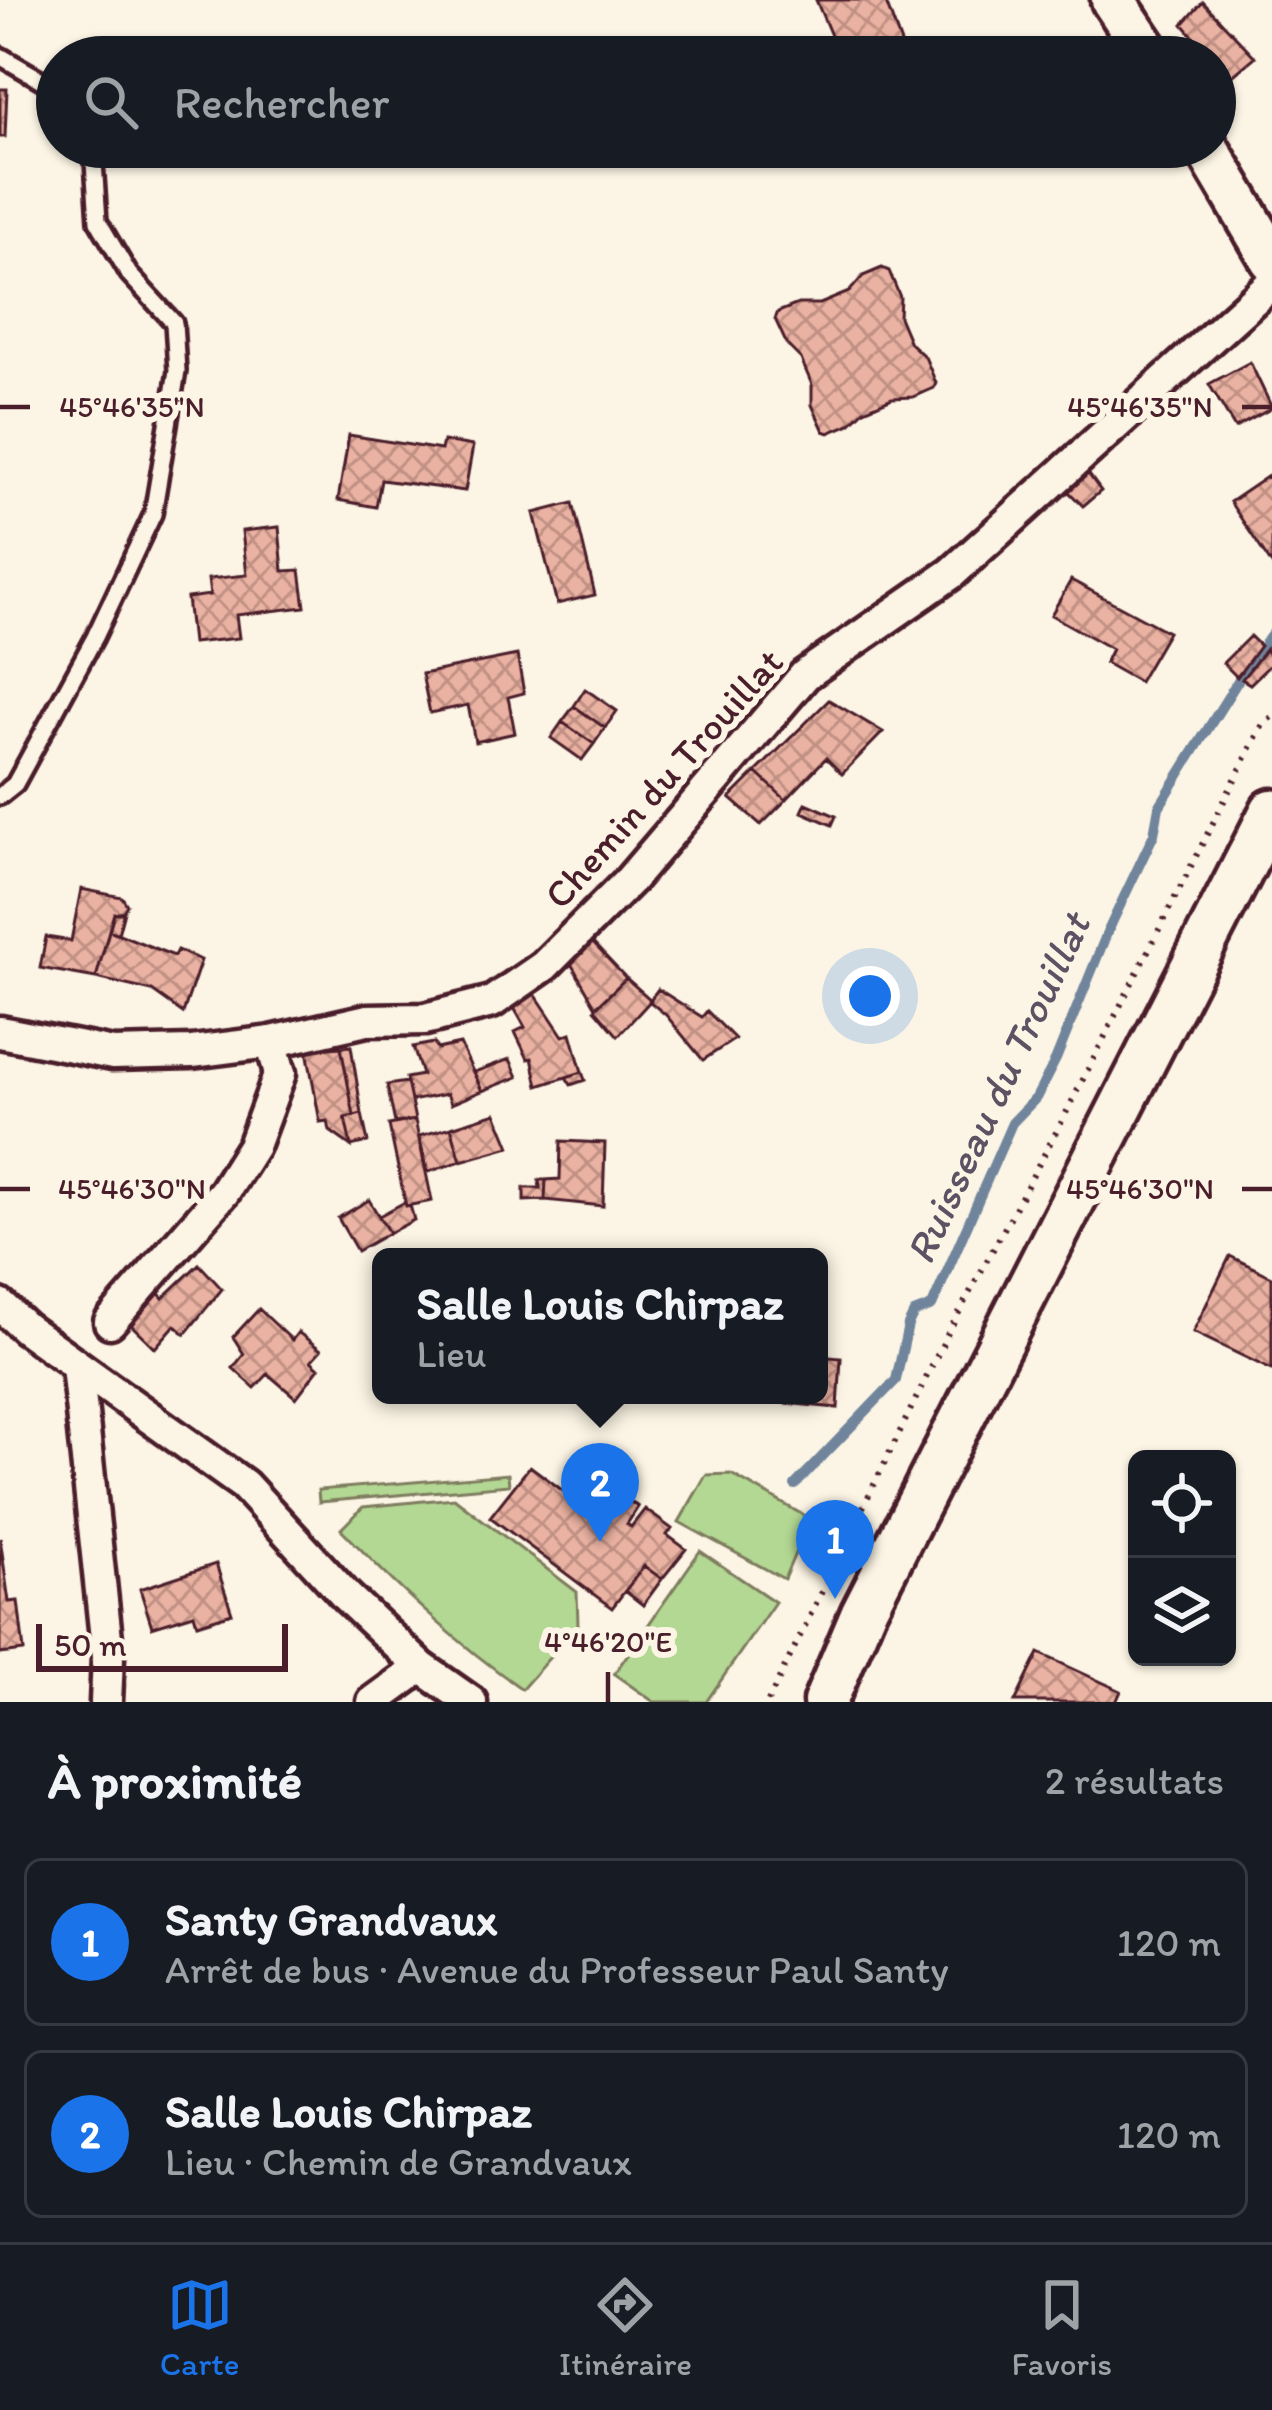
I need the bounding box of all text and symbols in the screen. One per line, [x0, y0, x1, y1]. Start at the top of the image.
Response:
search box [36, 36, 1236, 168]
icon: search [78, 69, 144, 135]
text: Rechercher [174, 75, 389, 129]
text: 45°46'35"N [59, 388, 205, 425]
text: 45°46'35"N [1067, 388, 1213, 425]
street label: Chemin du Trouillat [534, 639, 792, 918]
water label: Ruisseau du Trouillat [894, 902, 1102, 1271]
your location [840, 966, 900, 1026]
text: 45°46'30"N [58, 1170, 206, 1207]
text: 45°46'30"N [1066, 1170, 1214, 1207]
popup [372, 1248, 828, 1404]
text: Salle Louis Chirpaz [417, 1276, 783, 1330]
text: Lieu [417, 1330, 486, 1377]
pin: 2 [561, 1443, 639, 1542]
map controls [1128, 1450, 1236, 1666]
button: locate [1128, 1450, 1236, 1558]
pin: 1 [796, 1500, 874, 1599]
button: layers [1128, 1558, 1236, 1666]
scale bar [36, 1618, 288, 1671]
text: 4°46'20"E [544, 1623, 672, 1660]
text: 50 m [54, 1625, 127, 1664]
text: À proximité [48, 1750, 302, 1811]
text: 2 résultats [1045, 1757, 1224, 1804]
text: Santy Grandvaux [165, 1892, 497, 1946]
text: 1 [81, 1919, 99, 1966]
text: 120 m [1117, 1919, 1221, 1966]
text: Arrêt de bus · Avenue du Professeur Paul Santy [165, 1946, 949, 1993]
text: Salle Louis Chirpaz [165, 2084, 532, 2138]
text: 2 [80, 2111, 100, 2158]
text: 120 m [1117, 2111, 1221, 2158]
text: Lieu · Chemin de Grandvaux [165, 2138, 632, 2185]
tab: Carte [160, 2272, 239, 2383]
tab: Itinéraire [559, 2272, 692, 2383]
tab: Favoris [1012, 2272, 1112, 2383]

